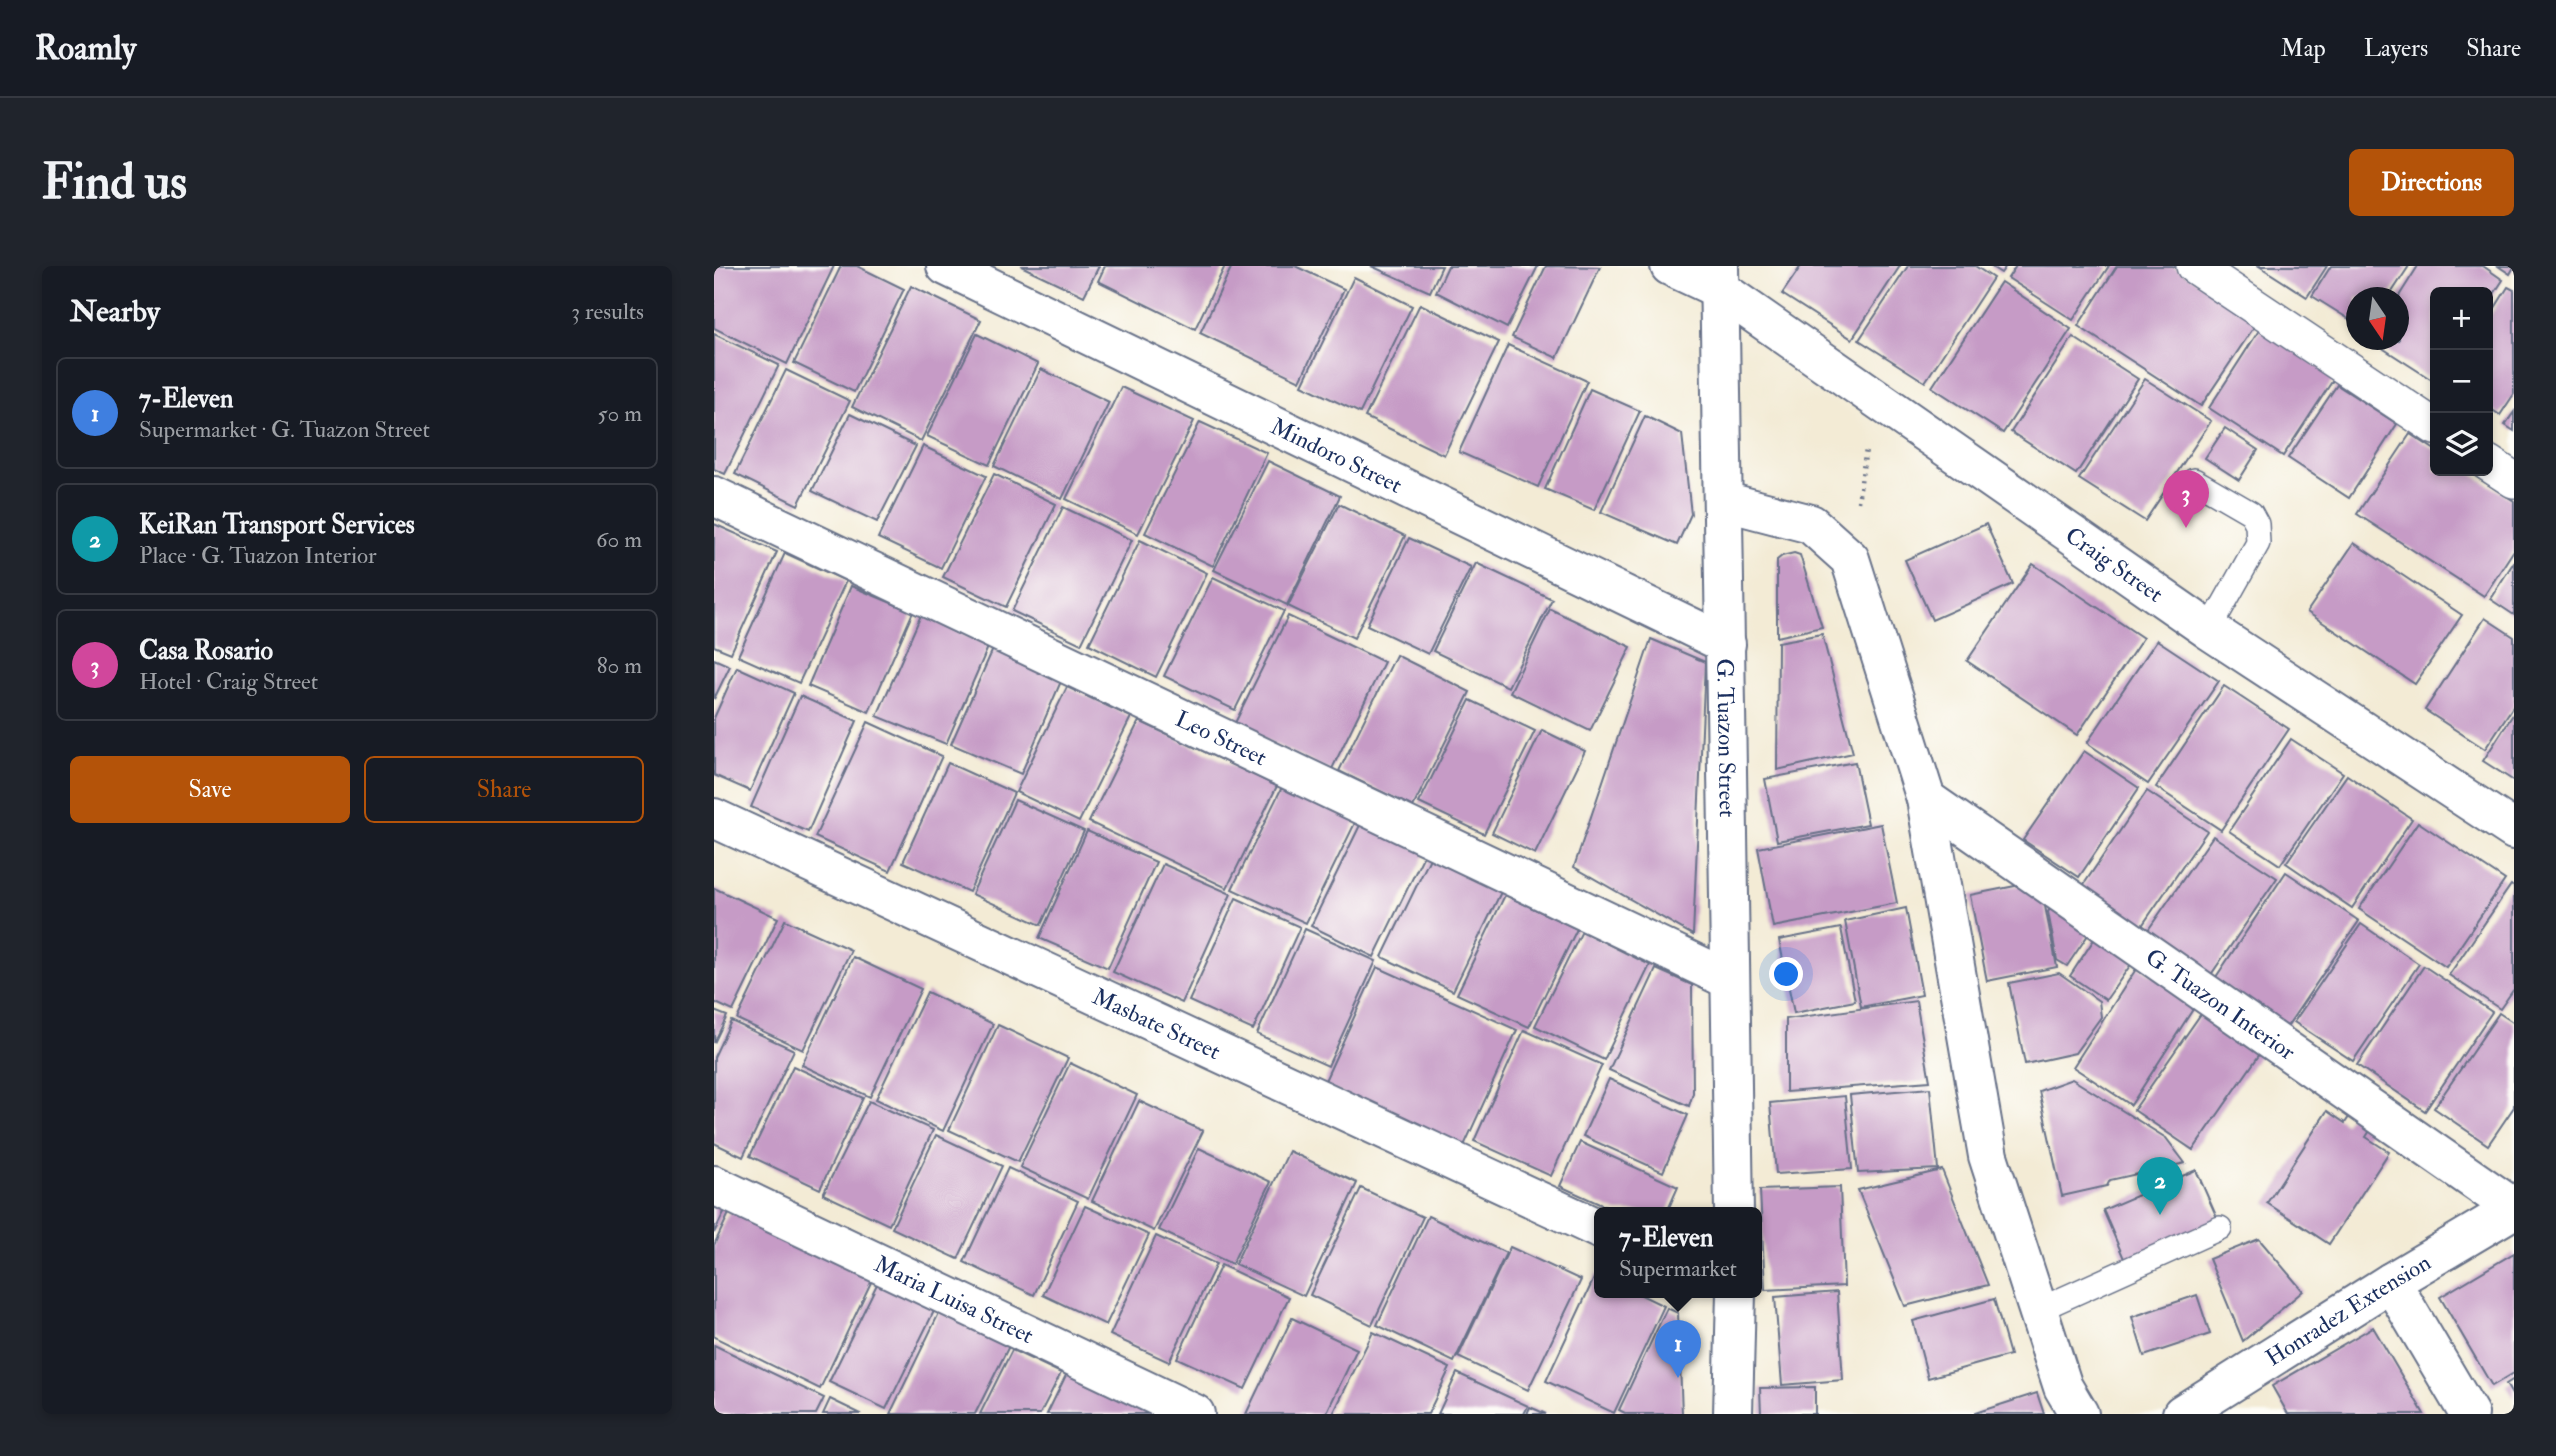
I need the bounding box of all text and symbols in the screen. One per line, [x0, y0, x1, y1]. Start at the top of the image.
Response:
text: Roamly [35, 28, 136, 69]
text: Map [2281, 33, 2326, 64]
text: Layers [2364, 33, 2428, 64]
text: Share [2466, 33, 2521, 64]
button: Directions [2349, 149, 2514, 216]
text: Find us [42, 152, 187, 213]
north arrow [2346, 287, 2409, 350]
map controls [2430, 287, 2493, 476]
button: + [2430, 287, 2493, 350]
text: Nearby [70, 293, 160, 330]
text: 3 results [571, 297, 644, 326]
button: − [2430, 350, 2493, 413]
text: 7-Eleven [139, 383, 233, 415]
text: 1 [91, 399, 99, 428]
text: 50 m [598, 399, 642, 428]
street label: Mindoro Street [1266, 412, 1407, 500]
button: layers [2430, 413, 2493, 476]
text: Supermarket · G. Tuazon Street [139, 415, 430, 444]
pin: 3 [2163, 470, 2209, 528]
text: KeiRan Transport Services [139, 509, 415, 541]
street label: Craig Street [2060, 521, 2169, 609]
text: 2 [89, 525, 101, 554]
text: 60 m [596, 525, 642, 554]
text: Place · G. Tuazon Interior [139, 541, 377, 570]
text: Casa Rosario [139, 635, 273, 667]
text: 3 [91, 651, 99, 680]
text: 80 m [597, 651, 642, 680]
street label: G. Tuazon Street [1710, 658, 1742, 818]
text: Hotel · Craig Street [139, 667, 318, 696]
street label: Leo Street [1171, 704, 1272, 772]
button: Save [70, 756, 350, 823]
button: Share [364, 756, 644, 823]
street label: G. Tuazon Interior [2140, 942, 2301, 1067]
your location [1769, 957, 1803, 991]
street label: Masbate Street [1088, 982, 1225, 1066]
pin: 2 [2137, 1157, 2183, 1215]
popup [1594, 1207, 1762, 1298]
text: 7-Eleven [1619, 1222, 1713, 1254]
street label: Honradez Extension [2260, 1248, 2436, 1372]
street label: Maria Luisa Street [870, 1250, 1038, 1350]
text: Supermarket [1619, 1254, 1737, 1283]
pin: 1 [1655, 1320, 1701, 1378]

